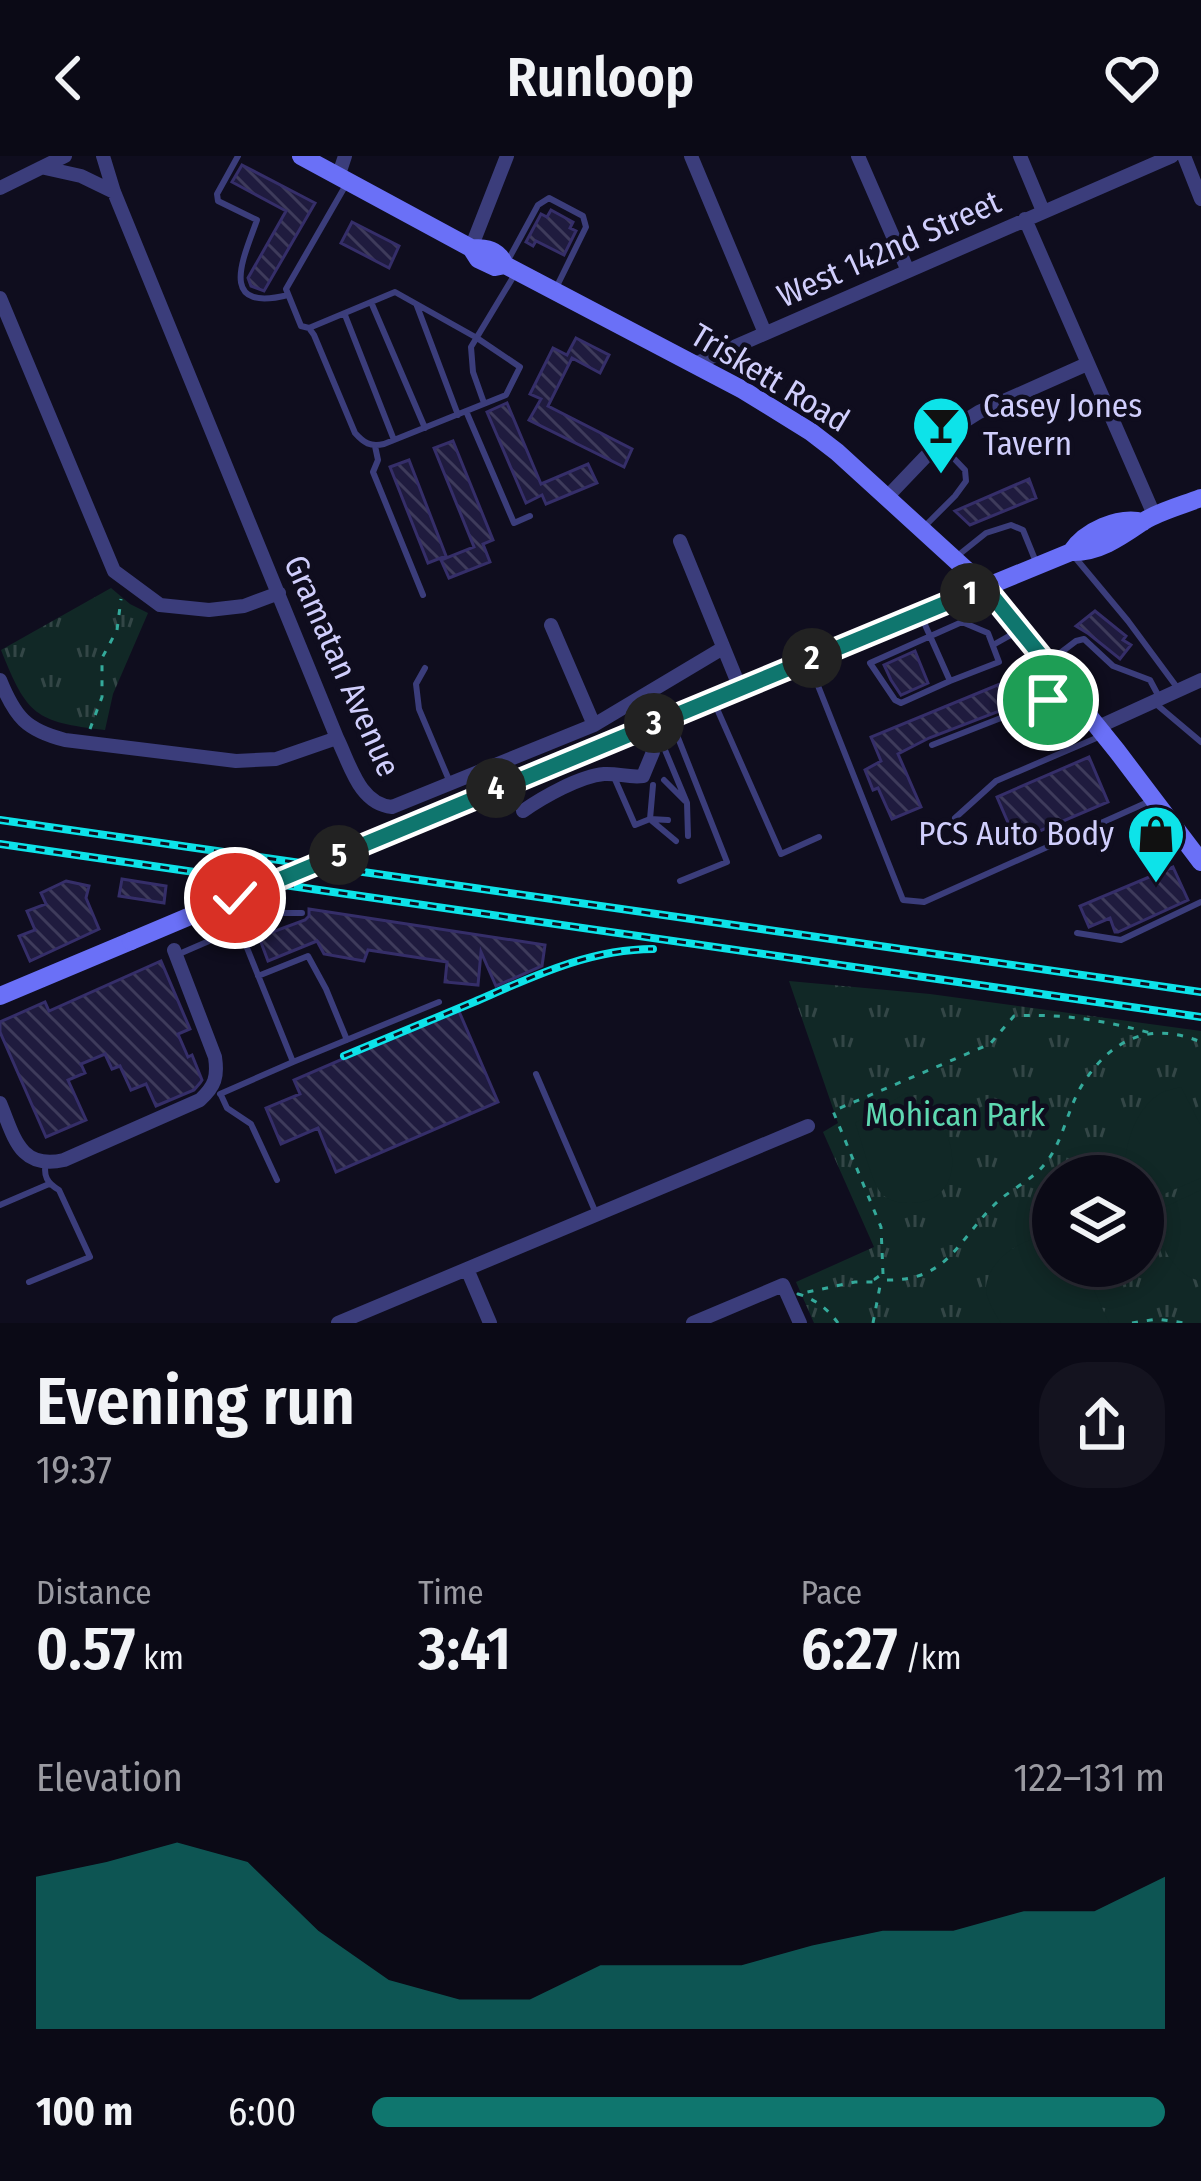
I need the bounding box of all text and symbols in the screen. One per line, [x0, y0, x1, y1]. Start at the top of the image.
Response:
icon: back [36, 45, 102, 111]
icon: heart [1099, 45, 1165, 111]
text: Runloop [507, 46, 694, 110]
street label: West 142nd Street [771, 182, 1007, 316]
street label: Triskett Road [684, 315, 856, 441]
place label: Casey Jones Tavern [983, 386, 1142, 464]
bar icon: Casey Jones Tavern [910, 394, 972, 476]
street label: Gramatan Avenue [275, 549, 409, 783]
pin: 1 [940, 563, 1000, 623]
text: 1 [963, 573, 977, 613]
pin: 2 [782, 628, 842, 688]
text: 2 [804, 638, 820, 678]
pin [997, 649, 1099, 751]
icon: arrive [1015, 667, 1081, 733]
pin: 3 [624, 693, 684, 753]
text: 3 [646, 703, 662, 743]
pin: 4 [466, 758, 526, 818]
text: 4 [488, 768, 504, 808]
shop icon: PCS Auto Body [1125, 803, 1187, 885]
place label: PCS Auto Body [918, 814, 1114, 854]
pin: 5 [309, 825, 369, 885]
text: 5 [331, 835, 347, 875]
pin [184, 847, 286, 949]
icon: check [202, 865, 268, 931]
park label: Mohican Park [865, 1095, 1046, 1135]
map controls [1032, 1155, 1164, 1287]
button: layers [1032, 1155, 1164, 1287]
text: Evening run [36, 1362, 355, 1441]
button: share [1039, 1362, 1165, 1488]
text: 19:37 [36, 1447, 112, 1493]
text: Distance [36, 1573, 152, 1613]
text: Time [418, 1573, 484, 1613]
text: Pace [801, 1573, 862, 1613]
text: 0.57 [36, 1613, 135, 1685]
text: 3:41 [418, 1613, 511, 1685]
text: 6:27 [801, 1613, 898, 1685]
text: km [135, 1638, 184, 1678]
text: /km [898, 1638, 962, 1678]
text: Elevation [36, 1755, 183, 1801]
text: 122–131 m [1013, 1755, 1165, 1801]
text: 100 m [36, 2089, 133, 2135]
text: 6:00 [228, 2089, 296, 2135]

